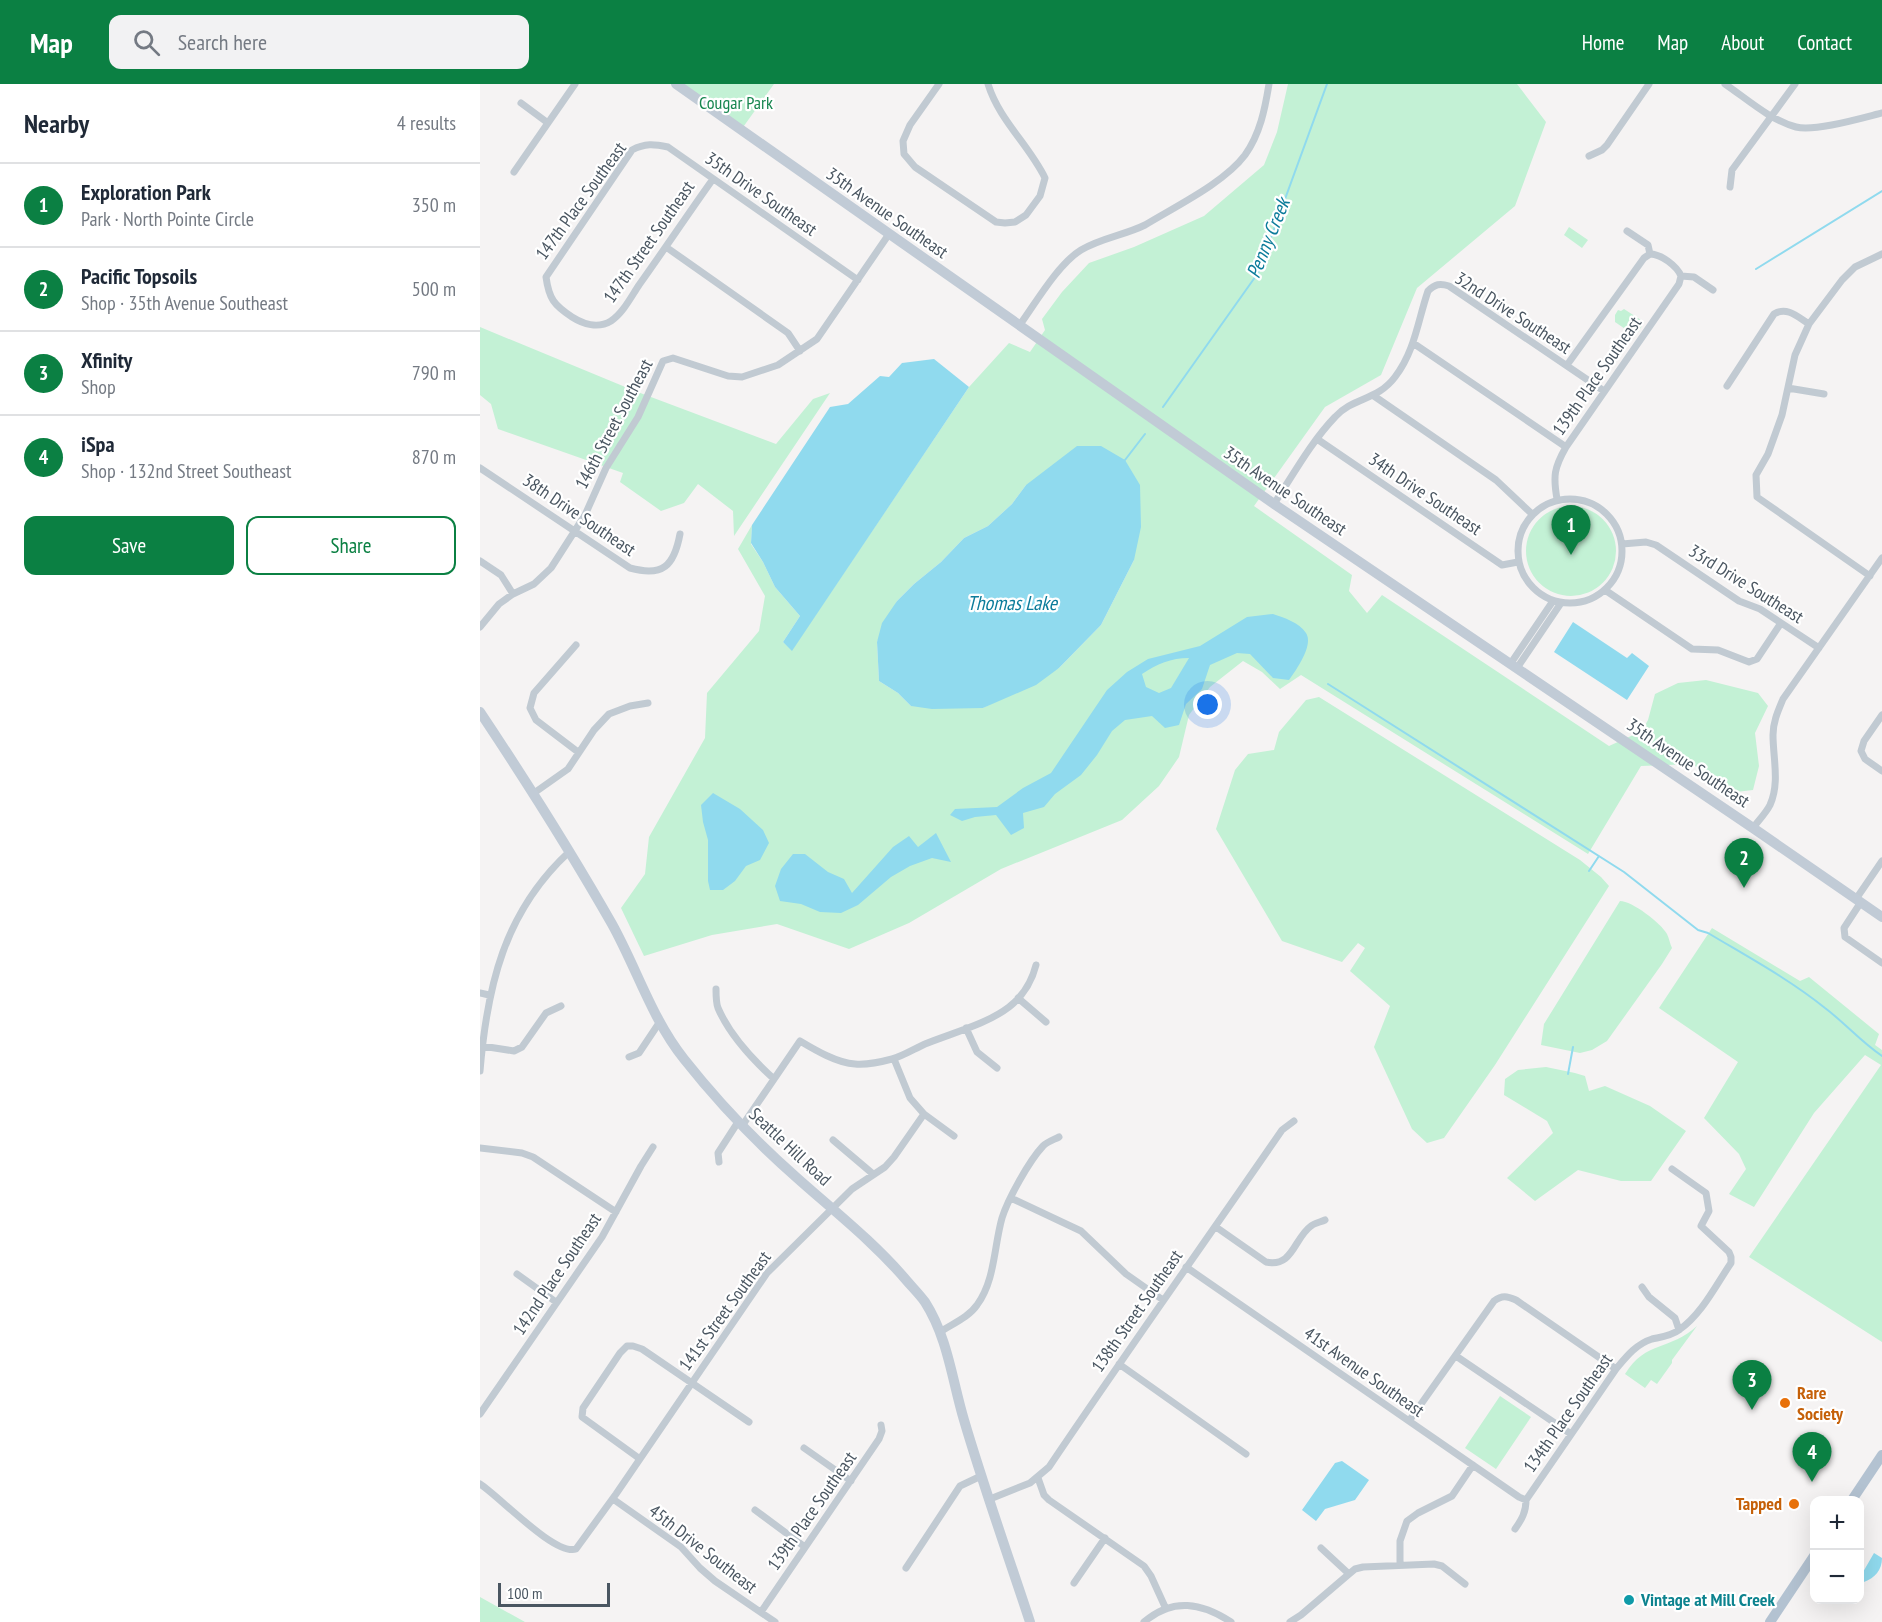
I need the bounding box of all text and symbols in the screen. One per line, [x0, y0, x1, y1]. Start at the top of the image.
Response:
search box [109, 15, 529, 69]
text: Map [30, 24, 73, 61]
icon: search [130, 26, 163, 59]
text: Search here [178, 28, 267, 56]
text: Home [1582, 29, 1624, 56]
text: Map [1657, 29, 1688, 56]
text: About [1721, 29, 1764, 56]
text: Contact [1797, 29, 1852, 56]
park label: Cougar Park [699, 91, 773, 114]
text: Nearby [24, 107, 89, 140]
text: 4 results [397, 110, 456, 136]
street label: 147th Place Southeast [530, 137, 631, 264]
street label: 35th Drive Southeast [701, 147, 822, 241]
street label: 35th Avenue Southeast [822, 162, 953, 263]
street label: 147th Street Southeast [598, 176, 699, 307]
text: Exploration Park [81, 178, 211, 206]
text: 1 [39, 192, 48, 218]
text: 350 m [412, 192, 456, 218]
water label: Penny Creek [1240, 192, 1297, 282]
text: Park · North Pointe Circle [81, 206, 254, 232]
text: Pacific Topsoils [81, 262, 197, 290]
street label: 32nd Drive Southeast [1451, 266, 1576, 359]
text: 2 [39, 276, 48, 302]
text: 500 m [412, 276, 456, 302]
text: Shop · 35th Avenue Southeast [81, 290, 288, 316]
street label: 139th Place Southeast [1547, 312, 1646, 440]
text: Xfinity [81, 346, 132, 374]
street label: 146th Street Southeast [570, 355, 658, 493]
text: 3 [39, 360, 48, 386]
text: 790 m [412, 360, 456, 386]
text: Shop [81, 374, 116, 400]
text: iSpa [81, 430, 115, 458]
street label: 35th Avenue Southeast [1219, 441, 1351, 540]
text: 4 [39, 444, 48, 470]
text: 870 m [412, 444, 456, 470]
street label: 34th Drive Southeast [1364, 447, 1486, 540]
text: Shop · 132nd Street Southeast [81, 458, 291, 484]
street label: 38th Drive Southeast [518, 468, 640, 561]
pin: 1 [1552, 506, 1590, 555]
button: Save [24, 516, 234, 575]
button: Share [246, 516, 456, 575]
street label: 33rd Drive Southeast [1685, 539, 1808, 628]
water label: Thomas Lake [967, 590, 1059, 616]
your location [1193, 690, 1222, 719]
street label: 35th Avenue Southeast [1622, 713, 1754, 812]
pin: 2 [1724, 838, 1764, 888]
street label: Seattle Hill Road [744, 1103, 836, 1191]
street label: 142nd Place Southeast [507, 1208, 606, 1339]
street label: 138th Street Southeast [1086, 1245, 1187, 1376]
street label: 141st Street Southeast [674, 1246, 776, 1375]
street label: 41st Avenue Southeast [1300, 1322, 1429, 1422]
street label: 134th Place Southeast [1518, 1349, 1617, 1477]
pin: 3 [1732, 1360, 1772, 1410]
place label: Rare Society [1797, 1381, 1844, 1425]
marker: Rare Society [1778, 1396, 1792, 1410]
pin: 4 [1792, 1432, 1832, 1482]
street label: 139th Place Southeast [762, 1447, 861, 1575]
place label: Tapped [1736, 1492, 1782, 1515]
map controls [1810, 1496, 1864, 1604]
button: + [1810, 1496, 1864, 1550]
marker: Tapped [1787, 1497, 1801, 1511]
street label: 45th Drive Southeast [645, 1499, 762, 1598]
button: − [1810, 1550, 1864, 1604]
scale bar [498, 1580, 610, 1608]
text: 100 m [507, 1583, 542, 1603]
place label: Vintage at Mill Creek [1640, 1588, 1776, 1611]
marker: Vintage at Mill Creek [1622, 1593, 1636, 1607]

